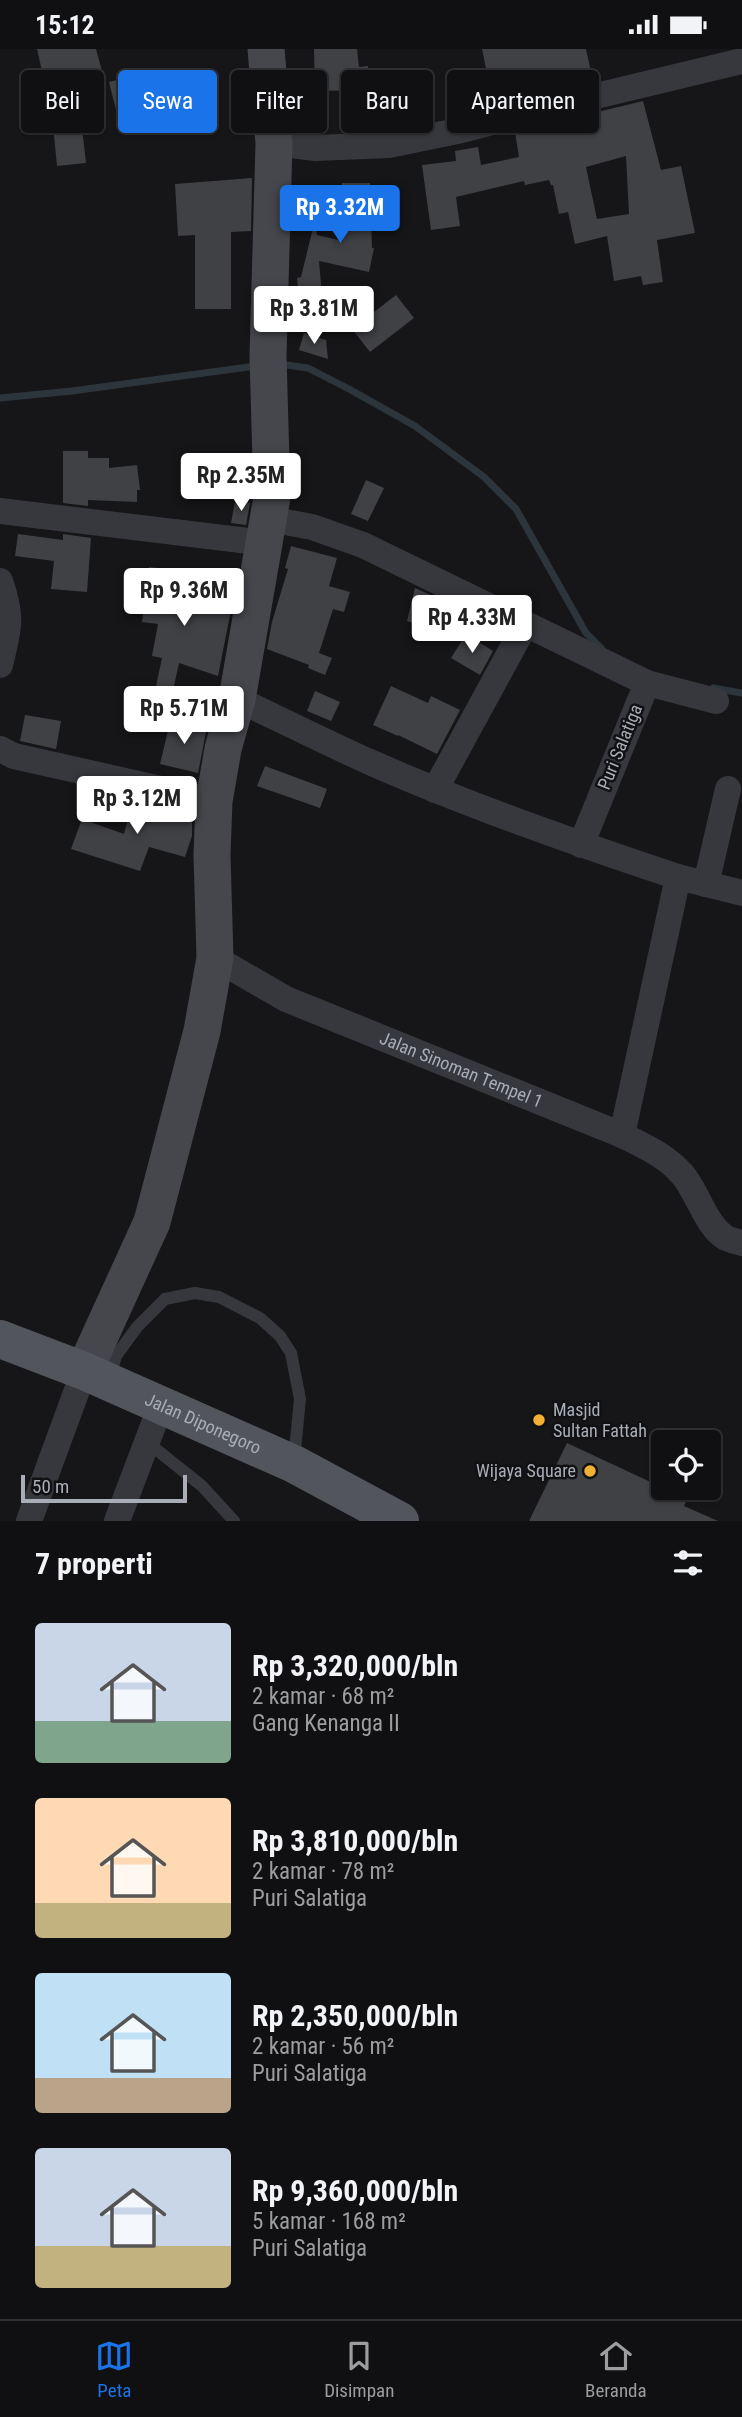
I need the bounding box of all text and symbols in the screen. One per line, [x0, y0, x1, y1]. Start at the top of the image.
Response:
text: 15:12 [35, 10, 95, 40]
chip: Beli [21, 70, 104, 133]
chip: Sewa [118, 70, 217, 133]
chip: Filter [231, 70, 327, 133]
chip: Baru [341, 70, 433, 133]
chip: Apartemen [447, 70, 599, 133]
pin: Rp 3.32M [268, 185, 412, 245]
text: Rp 3.32M [296, 194, 384, 221]
pin: Rp 3.81M [242, 287, 386, 346]
text: Rp 3.81M [270, 295, 358, 322]
pin: Rp 2.35M [169, 454, 313, 513]
text: Rp 2.35M [197, 462, 285, 489]
pin: Rp 9.36M [112, 569, 256, 628]
text: Rp 9.36M [140, 577, 228, 604]
pin: Rp 4.33M [400, 595, 544, 655]
text: Rp 4.33M [428, 604, 516, 631]
pin: Rp 5.71M [112, 687, 256, 746]
text: Rp 5.71M [140, 695, 228, 722]
street label: Puri Salatiga [593, 701, 646, 793]
pin: Rp 3.12M [65, 777, 209, 836]
text: Rp 3.12M [93, 785, 181, 812]
street label: Jalan Sinoman Tempel 1 [377, 1027, 546, 1112]
street label: Jalan Diponegoro [142, 1388, 264, 1458]
place label: Masjid Sultan Fattah [553, 1399, 647, 1441]
marker: Masjid Sultan Fattah [531, 1412, 547, 1428]
map controls [651, 1430, 721, 1500]
button: locate [651, 1430, 721, 1500]
place label: Wijaya Square [476, 1460, 576, 1481]
marker: Wijaya Square [582, 1463, 598, 1479]
scale bar [21, 1472, 187, 1504]
text: 50 m [32, 1475, 69, 1498]
icon: filters [669, 1544, 707, 1582]
text: 7 properti [35, 1546, 153, 1581]
text: Rp 3,320,000/bln [252, 1648, 458, 1683]
icon: home [91, 1651, 175, 1735]
text: 2 kamar · 68 m² [252, 1683, 394, 1710]
text: Gang Kenanga II [252, 1710, 400, 1737]
text: Rp 3,810,000/bln [252, 1823, 458, 1858]
icon: home [91, 1826, 175, 1910]
text: 2 kamar · 78 m² [252, 1858, 394, 1885]
text: Puri Salatiga [252, 1885, 367, 1912]
text: Rp 2,350,000/bln [252, 1998, 458, 2033]
icon: home [91, 2001, 175, 2085]
text: 2 kamar · 56 m² [252, 2033, 394, 2060]
text: Puri Salatiga [252, 2060, 367, 2087]
text: Rp 9,360,000/bln [252, 2173, 458, 2208]
icon: home [91, 2176, 175, 2260]
text: 5 kamar · 168 m² [252, 2208, 406, 2235]
text: Puri Salatiga [252, 2235, 367, 2262]
tab: Peta [95, 2337, 133, 2402]
tab: Disimpan [324, 2337, 394, 2402]
tab: Beranda [585, 2337, 647, 2402]

